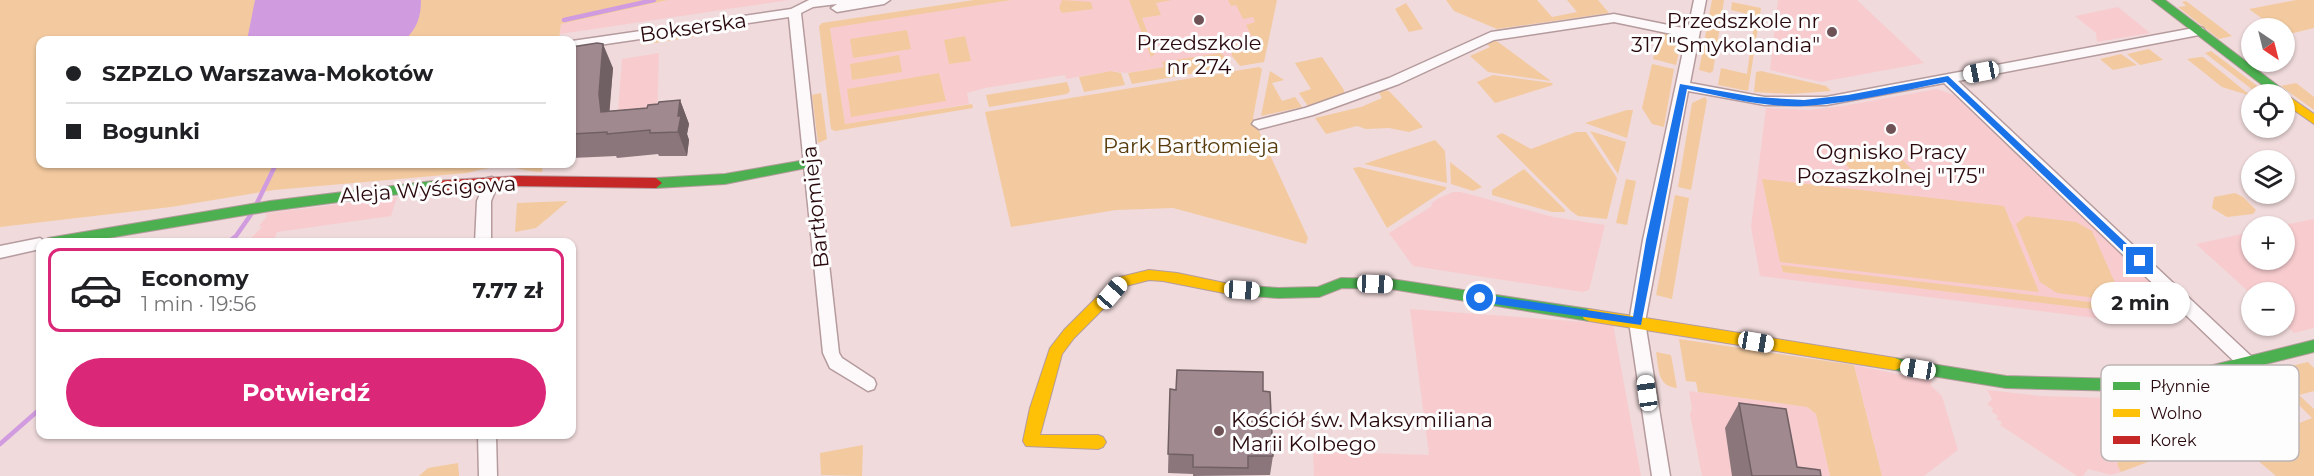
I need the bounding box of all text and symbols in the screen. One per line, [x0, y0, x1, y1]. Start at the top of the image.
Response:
street label: Bokserska [638, 7, 748, 47]
place label: Przedszkole nr 317 "Smykolandia" [1631, 8, 1820, 57]
marker: Przedszkole nr 274 [1192, 13, 1206, 27]
north arrow [2241, 18, 2295, 72]
map controls [2241, 18, 2295, 336]
marker: Przedszkole nr 317 "Smykolandia" [1825, 25, 1839, 39]
place label: Przedszkole nr 274 [1136, 30, 1262, 79]
text: SZPZLO Warszawa-Mokotów [102, 60, 433, 87]
car [1962, 60, 2000, 84]
button: locate [2241, 84, 2295, 138]
text: Bogunki [102, 118, 200, 145]
marker: Ognisko Pracy Pozaszkolnej "175" [1884, 122, 1898, 136]
park label: Park Bartłomieja [1103, 133, 1279, 158]
place label: Ognisko Pracy Pozaszkolnej "175" [1797, 139, 1985, 188]
street label: Bartłomieja [796, 145, 834, 269]
button: layers [2241, 150, 2295, 204]
street label: Aleja Wyścigowa [339, 170, 517, 208]
button: + [2241, 216, 2295, 270]
route end [2126, 247, 2153, 274]
icon: car [69, 263, 123, 317]
text: Economy [141, 265, 249, 292]
car [1093, 274, 1131, 312]
car [1357, 274, 1393, 294]
text: 7.77 zł [472, 277, 543, 304]
car [1223, 280, 1261, 300]
callout: 2 min [2090, 282, 2190, 324]
button: − [2241, 282, 2295, 336]
route start [1466, 284, 1493, 311]
text: 2 min [2111, 291, 2170, 315]
text: 1 min · 19:56 [141, 292, 256, 316]
car [1737, 330, 1775, 354]
car [1899, 357, 1937, 381]
button: Potwierdź [66, 358, 546, 427]
legend [2101, 365, 2299, 461]
car [1636, 374, 1658, 412]
text: Płynnie [2150, 377, 2210, 396]
text: Wolno [2150, 404, 2202, 423]
place label: Kościół św. Maksymiliana Marii Kolbego [1231, 407, 1493, 456]
marker: Kościół św. Maksymiliana Marii Kolbego [1212, 424, 1226, 438]
text: Korek [2150, 431, 2197, 450]

